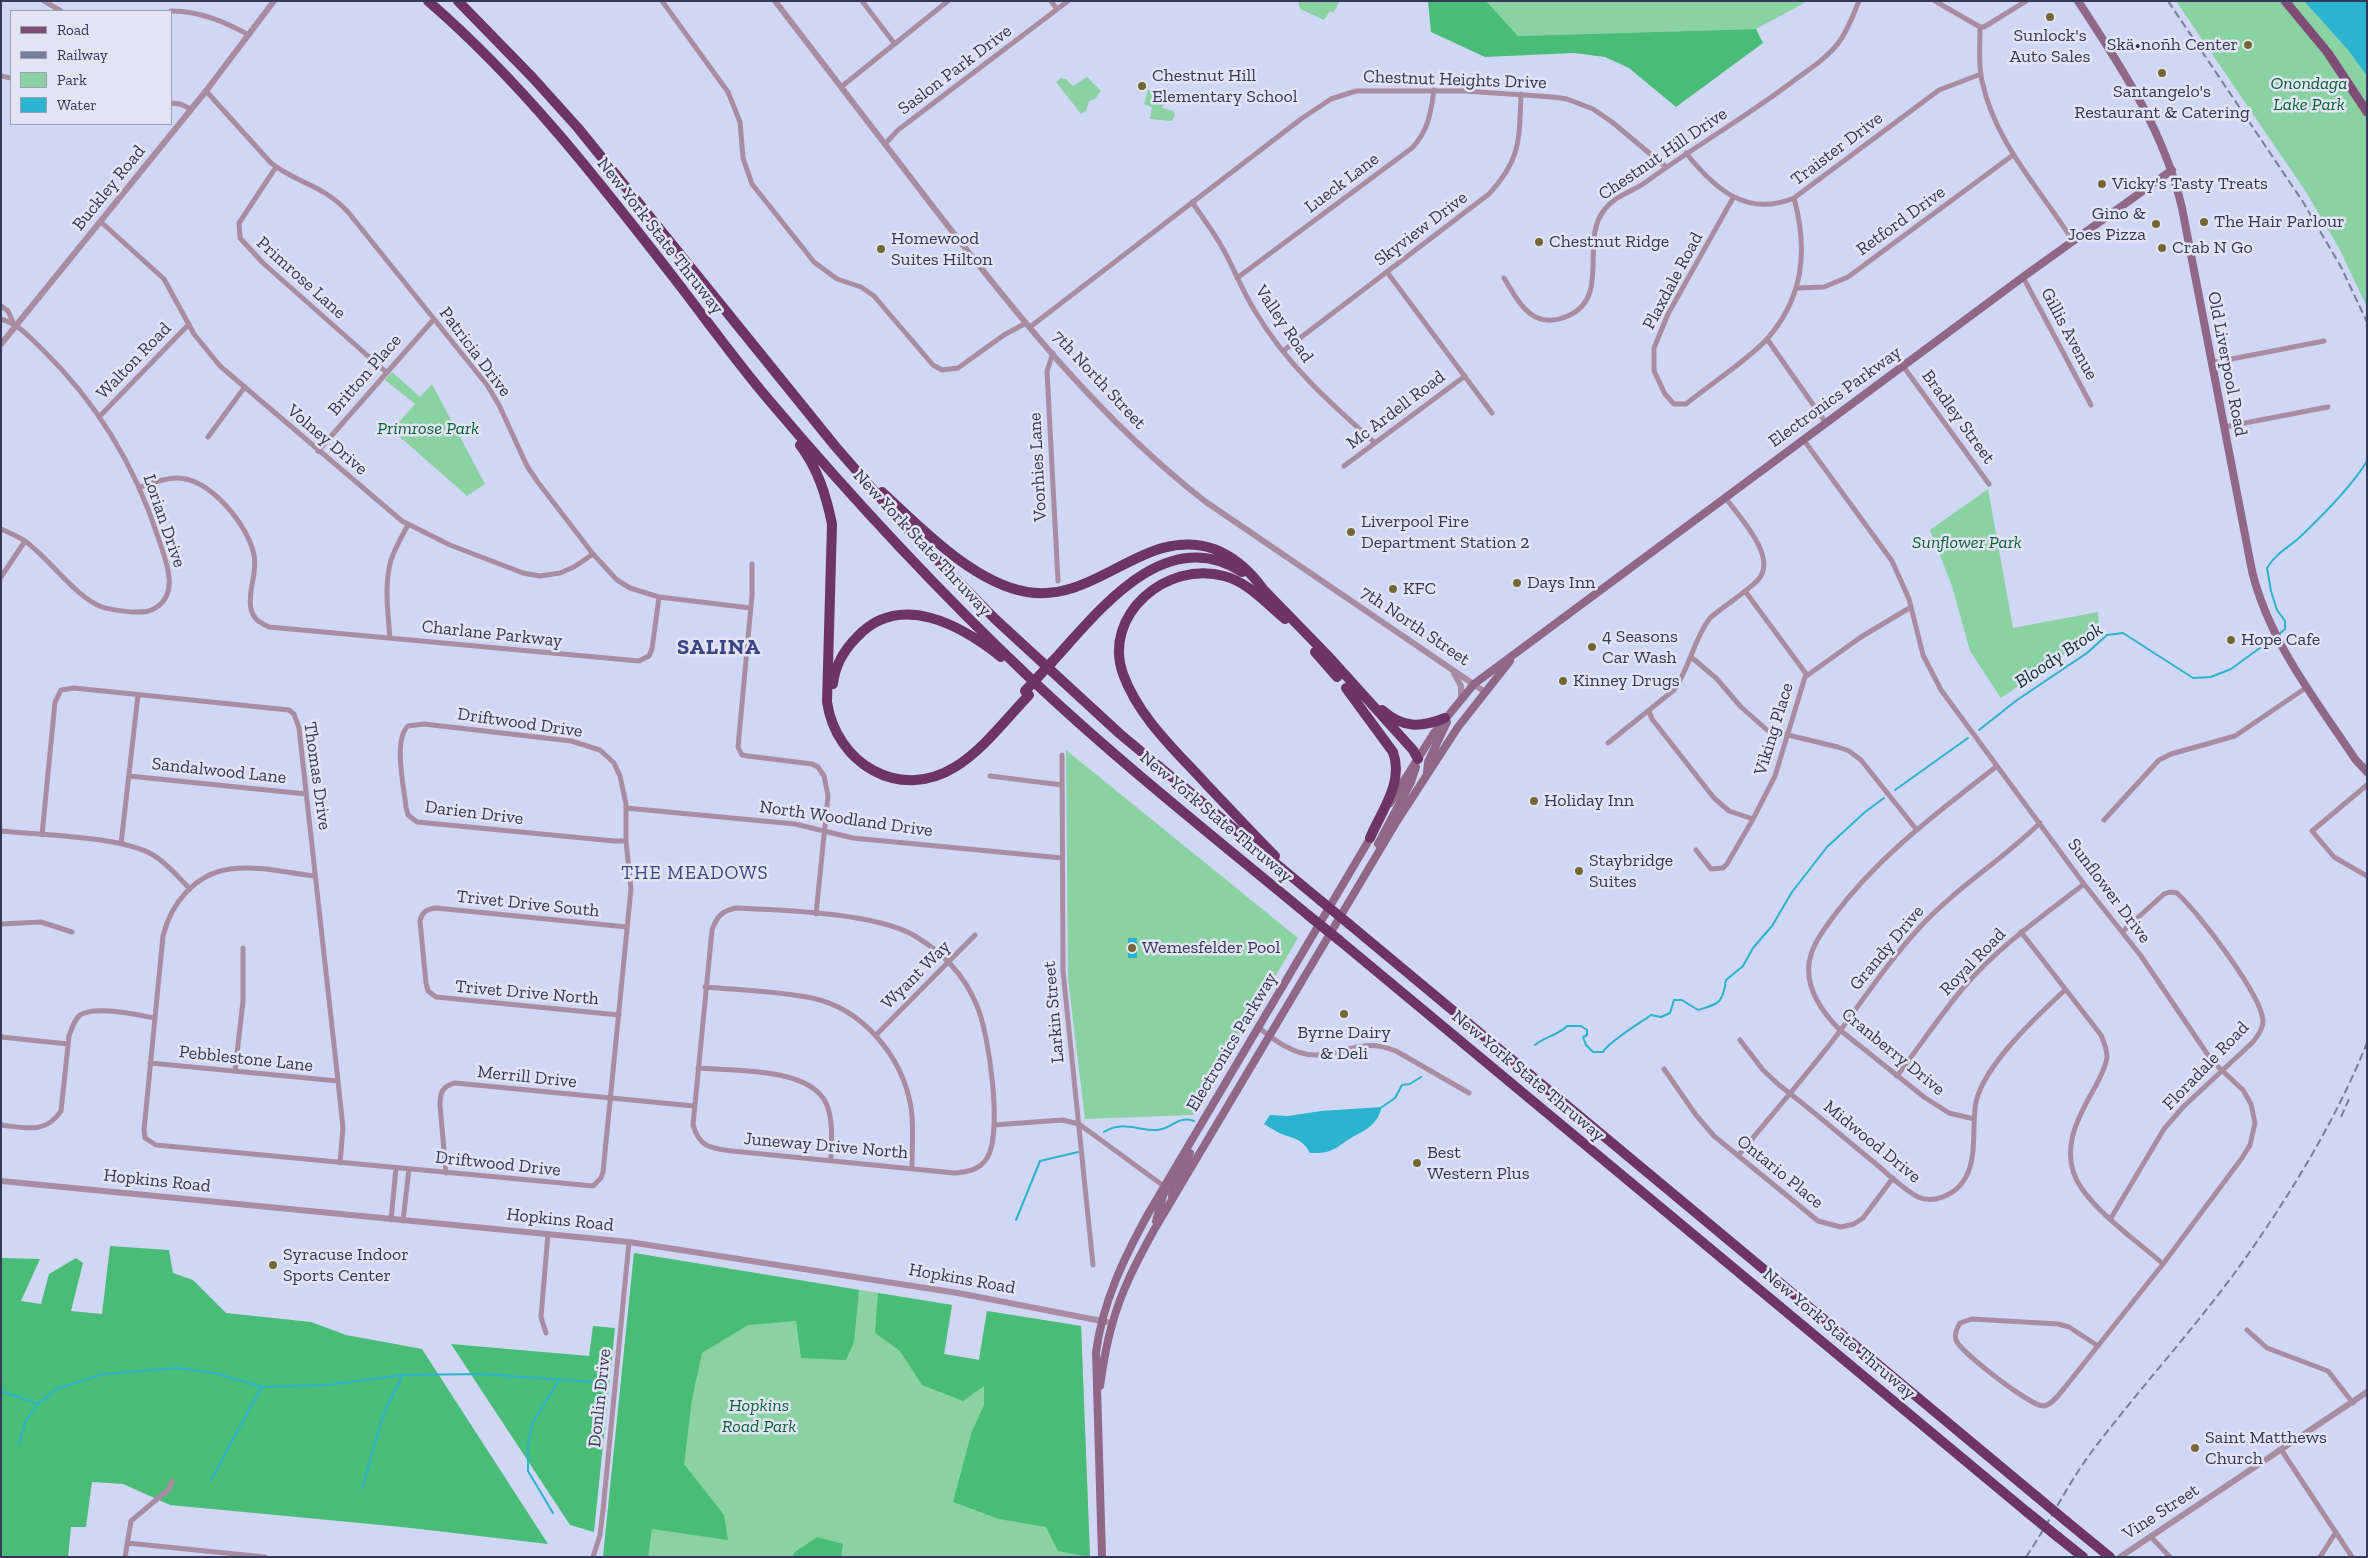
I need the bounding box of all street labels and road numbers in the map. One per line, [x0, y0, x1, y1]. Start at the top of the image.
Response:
street label: Saslon Park Drive [894, 20, 1016, 120]
street label: Chestnut Heights Drive [1363, 66, 1547, 94]
street label: Chestnut Hill Drive [1595, 103, 1731, 205]
street label: Traister Drive [1787, 108, 1887, 190]
street label: Buckley Road [68, 141, 150, 235]
street label: Lueck Lane [1301, 148, 1383, 218]
street label: New York State Thruway [592, 153, 728, 319]
street label: Retford Drive [1852, 181, 1950, 261]
street label: Skyview Drive [1370, 187, 1472, 271]
street label: Plaxdale Road [1638, 229, 1708, 333]
street label: Primrose Lane [252, 232, 350, 324]
street label: Valley Road [1250, 281, 1318, 367]
street label: Gillis Avenue [2036, 284, 2102, 384]
street label: Old Liverpool Road [2202, 290, 2252, 438]
street label: Patricia Drive [434, 303, 516, 401]
street label: Walton Road [92, 318, 176, 404]
street label: 7th North Street [1048, 326, 1150, 434]
street label: Britton Place [324, 330, 406, 420]
street label: Electronics Parkway [1765, 342, 1905, 452]
street label: Mc Ardell Road [1342, 366, 1450, 454]
street label: Bradley Street [1917, 366, 1999, 468]
street label: Volney Drive [282, 400, 372, 480]
street label: Voorhies Lane [1024, 412, 1052, 522]
street label: New York State Thruway [848, 465, 996, 621]
street label: Lorian Drive [138, 472, 190, 570]
street label: 7th North Street [1356, 581, 1474, 671]
street label: Charlane Parkway [421, 616, 563, 652]
street label: Viking Place [1750, 680, 1798, 778]
street label: Driftwood Drive [456, 704, 584, 742]
street label: Thomas Drive [299, 721, 335, 831]
street label: New York State Thruway [1135, 747, 1297, 887]
street label: Sandalwood Lane [151, 753, 287, 789]
street label: Darien Drive [423, 796, 525, 830]
street label: North Woodland Drive [758, 796, 934, 842]
street label: Sunflower Drive [2063, 834, 2155, 948]
street label: Trivet Drive South [456, 886, 600, 922]
street label: Grandy Drive [1845, 901, 1929, 995]
street label: Royal Road [1936, 924, 2010, 1000]
street label: Wyant Way [877, 936, 955, 1014]
street label: Larkin Street [1039, 960, 1069, 1064]
street label: Electronics Parkway [1182, 969, 1282, 1115]
street label: Trivet Drive North [454, 976, 600, 1010]
street label: Cranberry Drive [1837, 1004, 1949, 1100]
street label: New York State Thruway [1447, 1006, 1609, 1146]
street label: Floradale Road [2158, 1017, 2254, 1115]
street label: Pebblestone Lane [178, 1041, 314, 1077]
street label: Merrill Drive [476, 1061, 578, 1093]
street label: Midwood Drive [1819, 1096, 1925, 1188]
street label: Juneway Drive North [743, 1128, 909, 1164]
street label: Ontario Place [1732, 1130, 1828, 1214]
street label: Driftwood Drive [434, 1147, 562, 1181]
street label: Hopkins Road [102, 1165, 212, 1197]
street label: Hopkins Road [505, 1204, 615, 1236]
street label: Hopkins Road [907, 1259, 1017, 1299]
street label: New York State Thruway [1758, 1264, 1920, 1404]
street label: Donlin Drive [584, 1348, 616, 1448]
street label: Vine Street [2119, 1479, 2203, 1545]

